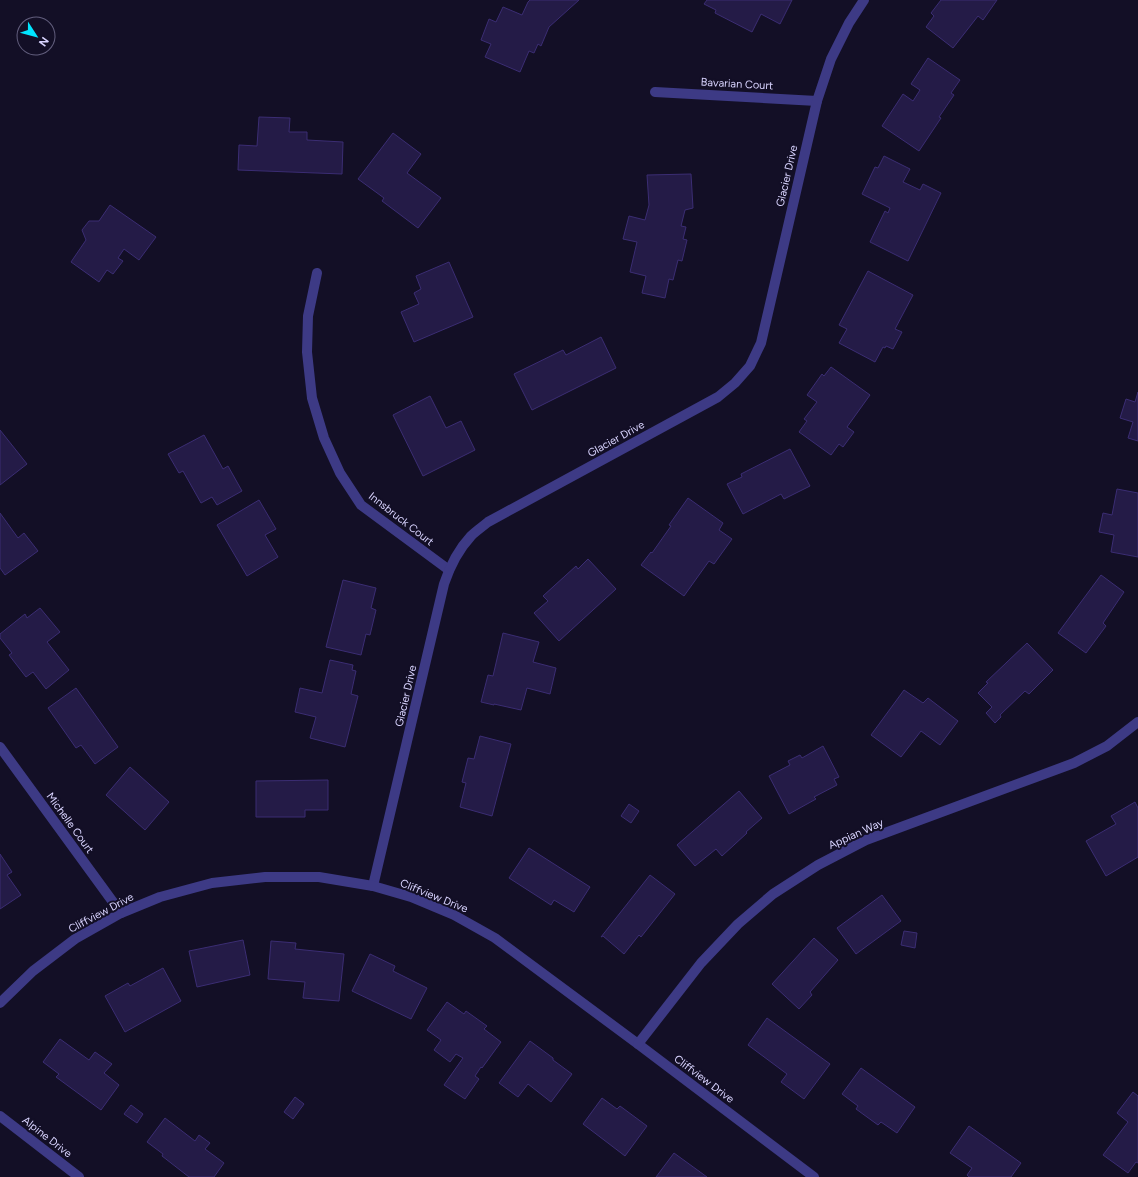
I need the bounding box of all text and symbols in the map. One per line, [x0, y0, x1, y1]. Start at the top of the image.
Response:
north arrow [16, 16, 56, 56]
text: N [36, 34, 51, 49]
street label: Bavarian Court [700, 76, 774, 92]
street label: Glacier Drive [774, 144, 800, 208]
street label: Glacier Drive [585, 418, 647, 460]
street label: Innsbruck Court [366, 490, 436, 548]
street label: Glacier Drive [393, 664, 419, 728]
street label: Michelle Court [44, 790, 96, 856]
street label: Appian Way [826, 816, 886, 852]
street label: Cliffview Drive [398, 876, 470, 916]
street label: Cliffview Drive [66, 890, 136, 936]
street label: Cliffview Drive [671, 1052, 737, 1106]
street label: Alpine Drive [20, 1114, 74, 1160]

